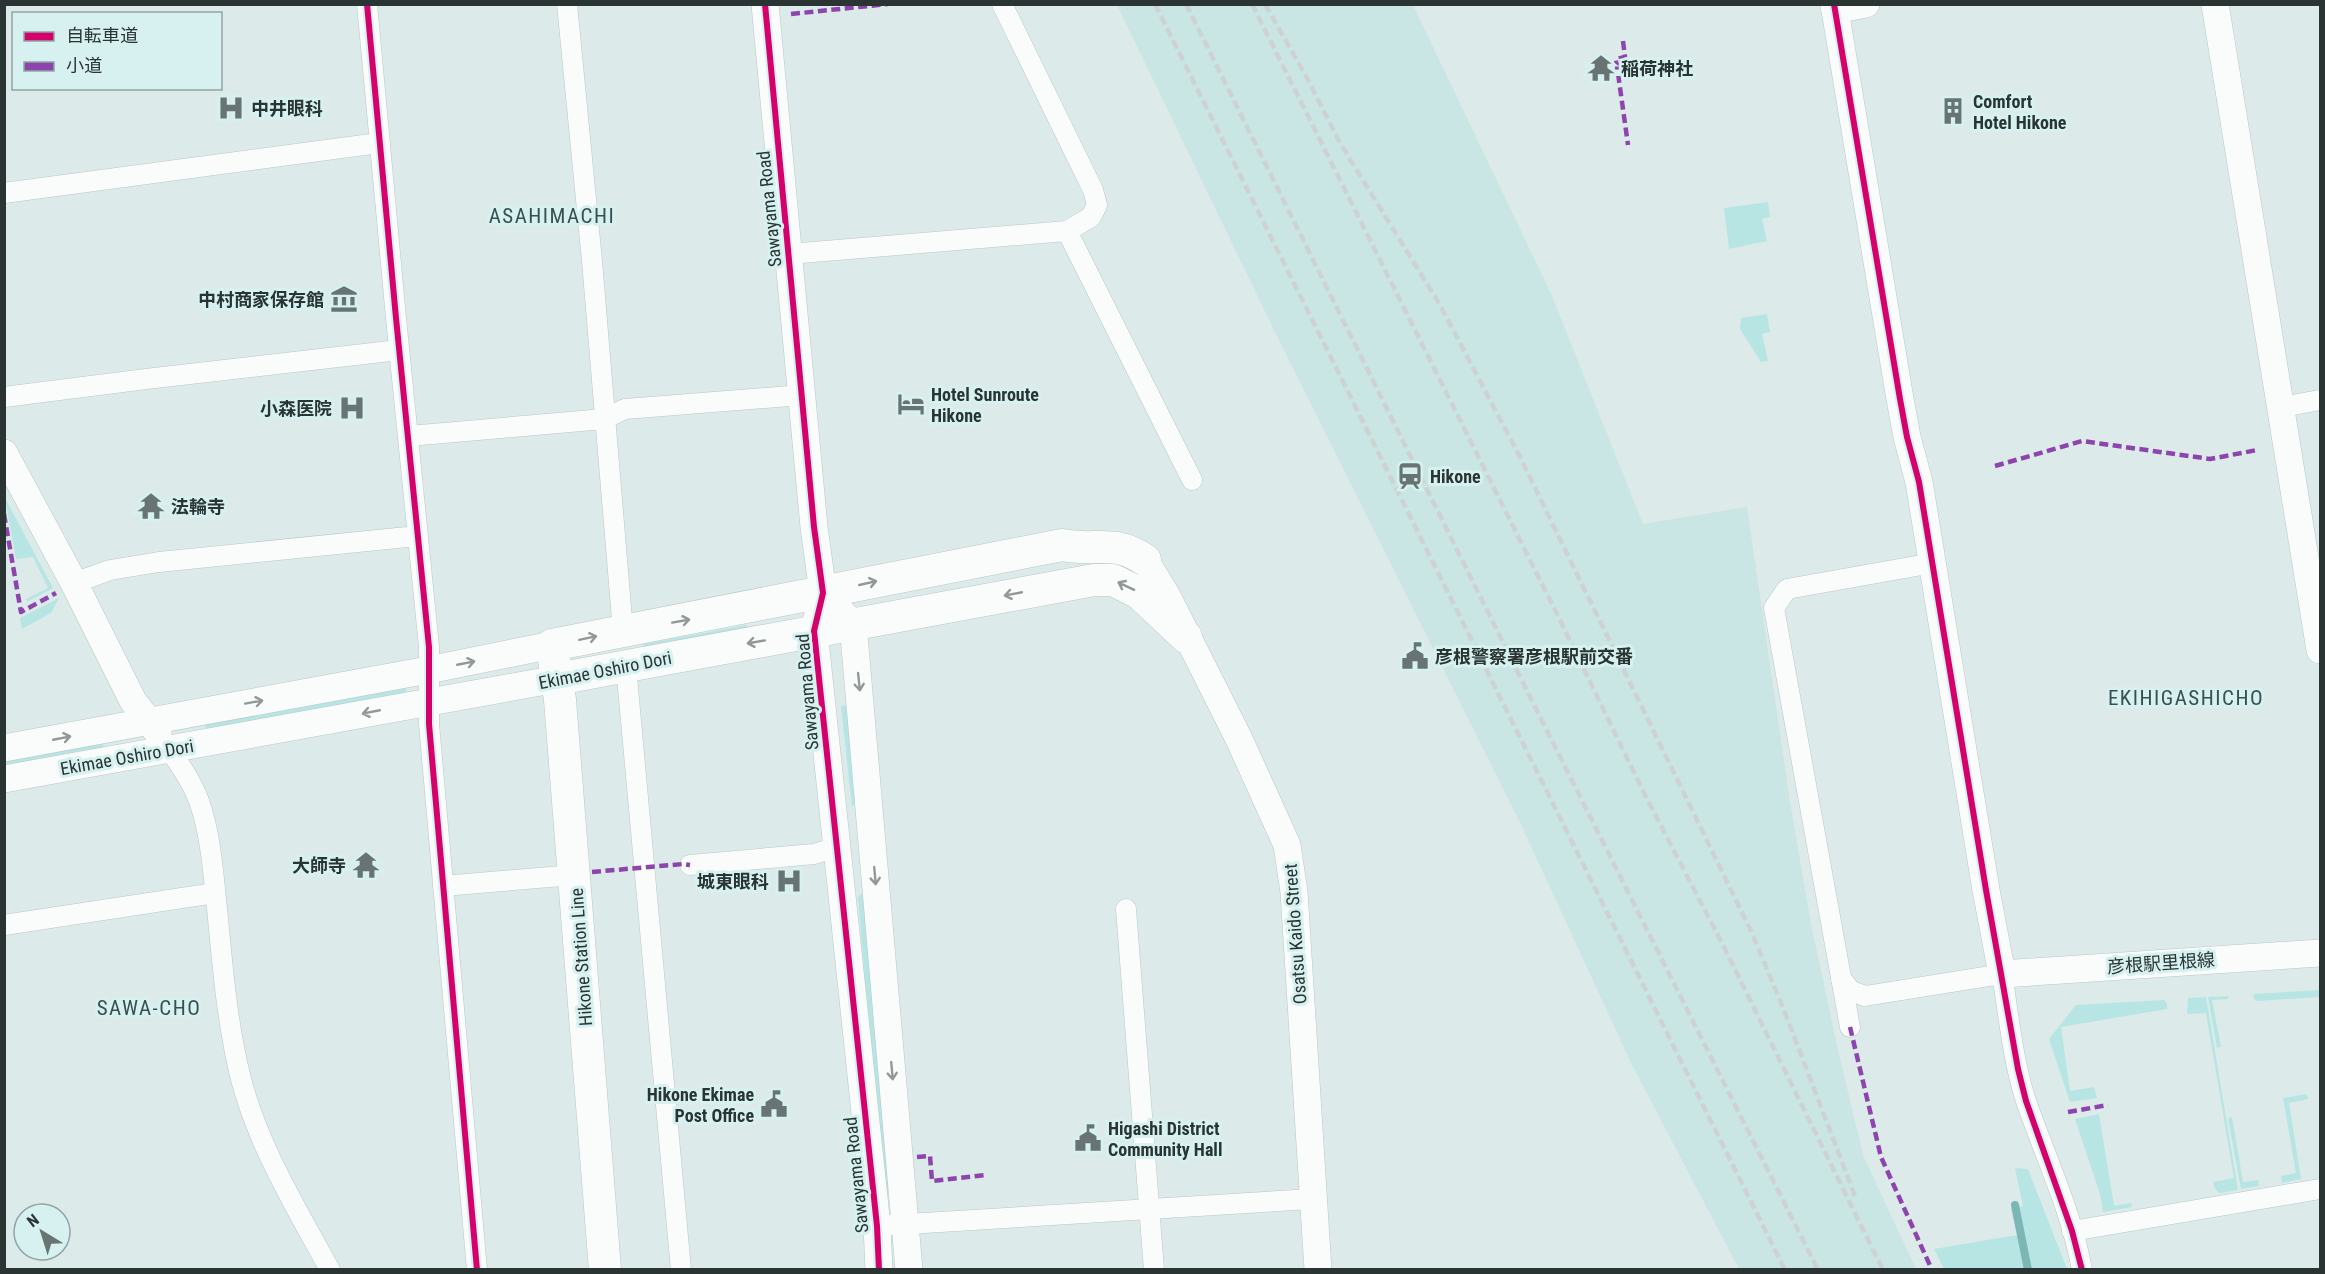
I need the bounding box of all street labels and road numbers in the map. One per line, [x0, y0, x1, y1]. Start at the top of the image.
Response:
street label: Sawayama Road [752, 150, 786, 268]
street label: Sawayama Road [791, 633, 823, 751]
street label: Ekimae Oshiro Dori [537, 647, 673, 693]
street label: Ekimae Oshiro Dori [59, 735, 195, 779]
street label: Osatsu Kaido Street [1280, 863, 1310, 1005]
street label: Hikone Station Line [566, 887, 596, 1027]
street label: 彦根駅里根線 [2106, 949, 2216, 977]
street label: Sawayama Road [839, 1116, 873, 1234]

